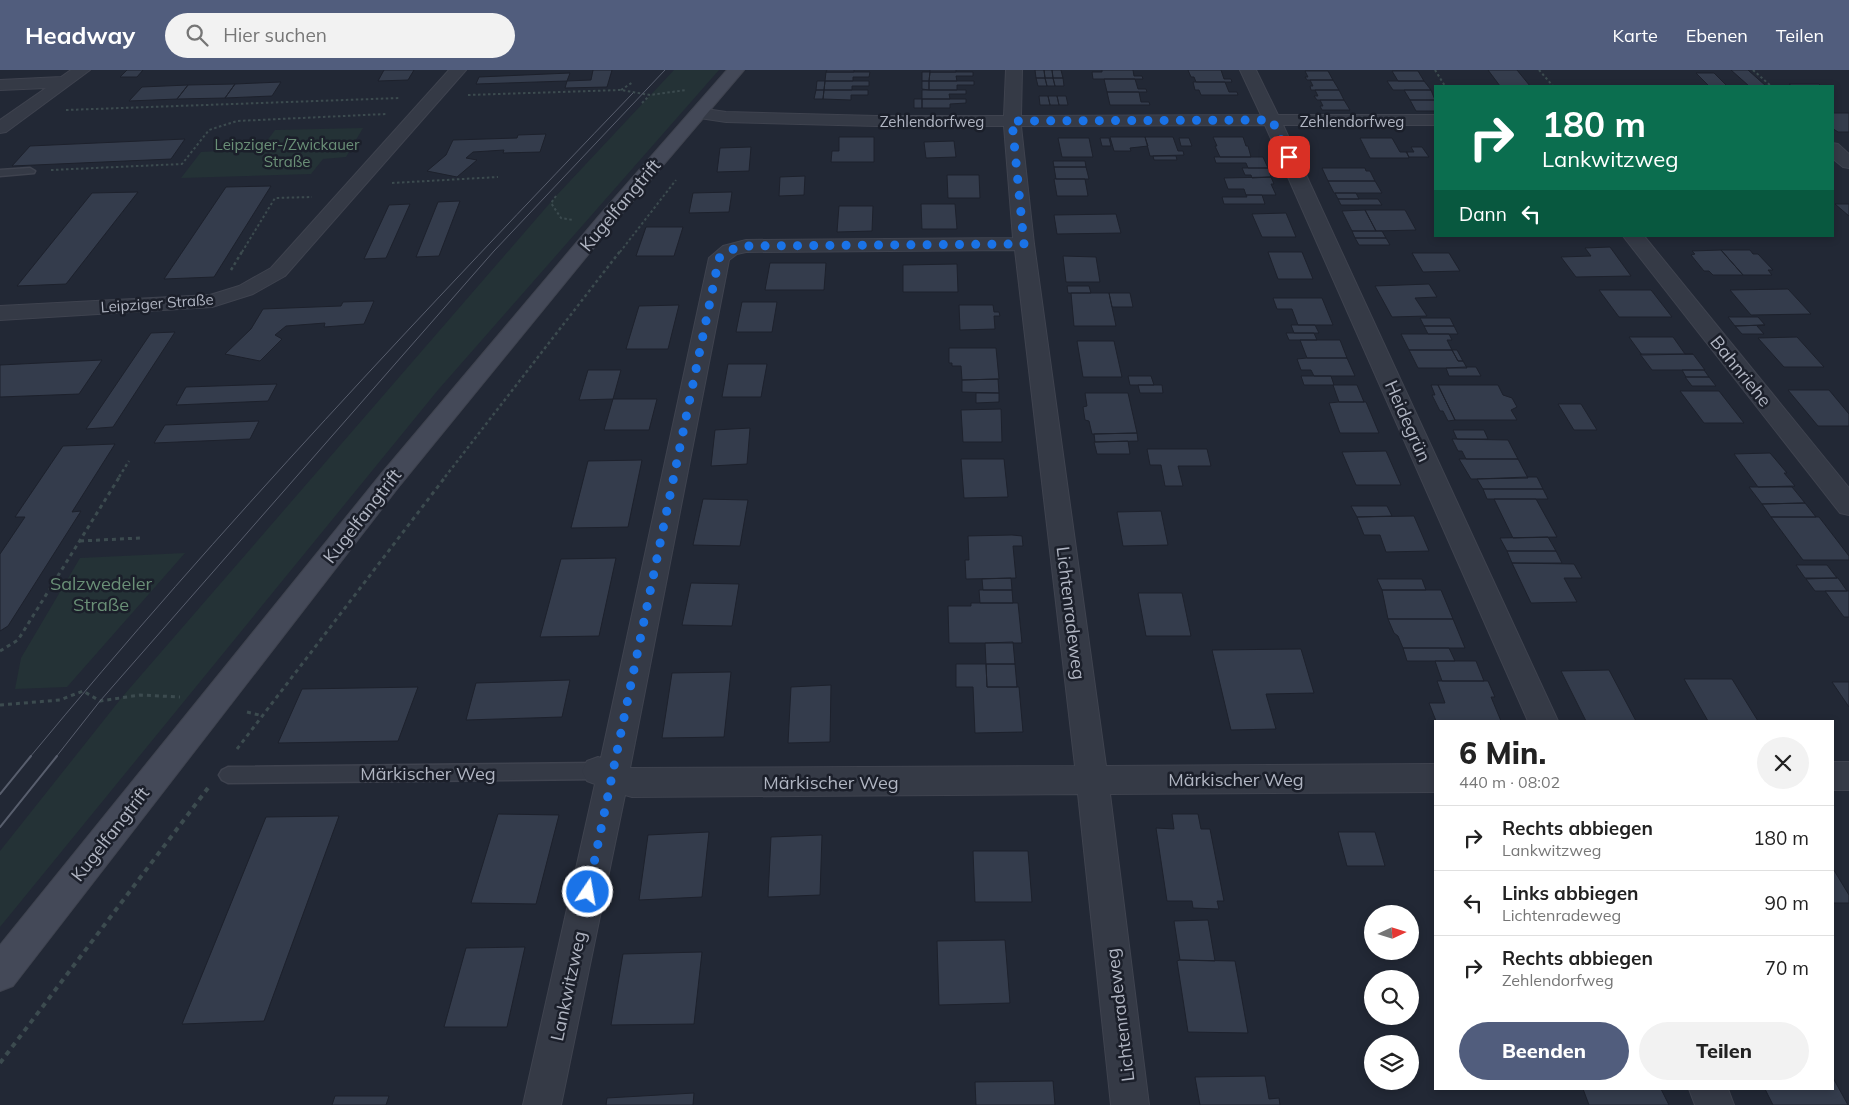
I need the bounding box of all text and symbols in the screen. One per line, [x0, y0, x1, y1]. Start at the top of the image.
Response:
search box [165, 13, 515, 58]
text: Headway [25, 20, 135, 50]
icon: search [183, 21, 211, 49]
text: Hier suchen [223, 23, 327, 47]
text: Karte [1612, 24, 1658, 47]
text: Ebenen [1686, 24, 1748, 47]
text: Teilen [1776, 24, 1824, 47]
text: 180 m [1542, 102, 1646, 146]
icon: right [1459, 105, 1524, 170]
street label: Zehlendorfweg [880, 112, 984, 131]
street label: Zehlendorfweg [1300, 112, 1404, 131]
park label: Leipziger-/Zwickauer Straße [215, 135, 360, 171]
pin [1268, 136, 1310, 178]
icon: arrive [1275, 143, 1303, 171]
text: Lankwitzweg [1542, 145, 1679, 173]
street label: Kugelfangtrift [575, 154, 665, 256]
icon: left [1517, 200, 1545, 228]
text: Dann [1459, 202, 1507, 226]
street label: Leipziger Straße [100, 290, 214, 316]
street label: Bahnriehe [1705, 331, 1777, 411]
street label: Heidegrün [1380, 377, 1436, 465]
street label: Kugelfangtrift [318, 464, 406, 568]
street label: Lichtenradeweg [1051, 545, 1091, 681]
park label: Salzwedeler Straße [50, 572, 152, 616]
text: 6 Min. [1459, 734, 1546, 772]
button: close [1757, 737, 1809, 789]
street label: Märkischer Weg [360, 762, 496, 785]
street label: Märkischer Weg [1168, 768, 1304, 791]
street label: Märkischer Weg [763, 771, 899, 794]
text: 440 m · 08:02 [1459, 772, 1560, 792]
street label: Kugelfangtrift [66, 782, 154, 886]
text: Rechts abbiegen [1502, 816, 1653, 840]
icon: right [1459, 824, 1487, 852]
text: 180 m [1753, 826, 1809, 850]
text: Lankwitzweg [1502, 840, 1601, 860]
position arrow [561, 865, 613, 917]
text: Links abbiegen [1502, 881, 1639, 905]
icon: left [1459, 889, 1487, 917]
text: 90 m [1765, 891, 1809, 915]
north arrow [1364, 905, 1419, 960]
map controls [1364, 905, 1419, 1090]
text: Lichtenradeweg [1502, 905, 1621, 925]
street label: Lankwitzweg [545, 929, 591, 1043]
text: Rechts abbiegen [1502, 946, 1653, 970]
street label: Lichtenradeweg [1100, 947, 1140, 1083]
icon: right [1459, 954, 1487, 982]
text: 70 m [1765, 956, 1809, 980]
button: search [1364, 970, 1419, 1025]
text: Zehlendorfweg [1502, 970, 1614, 990]
button: Beenden [1459, 1022, 1629, 1080]
button: Teilen [1639, 1022, 1809, 1080]
button: layers [1364, 1035, 1419, 1090]

